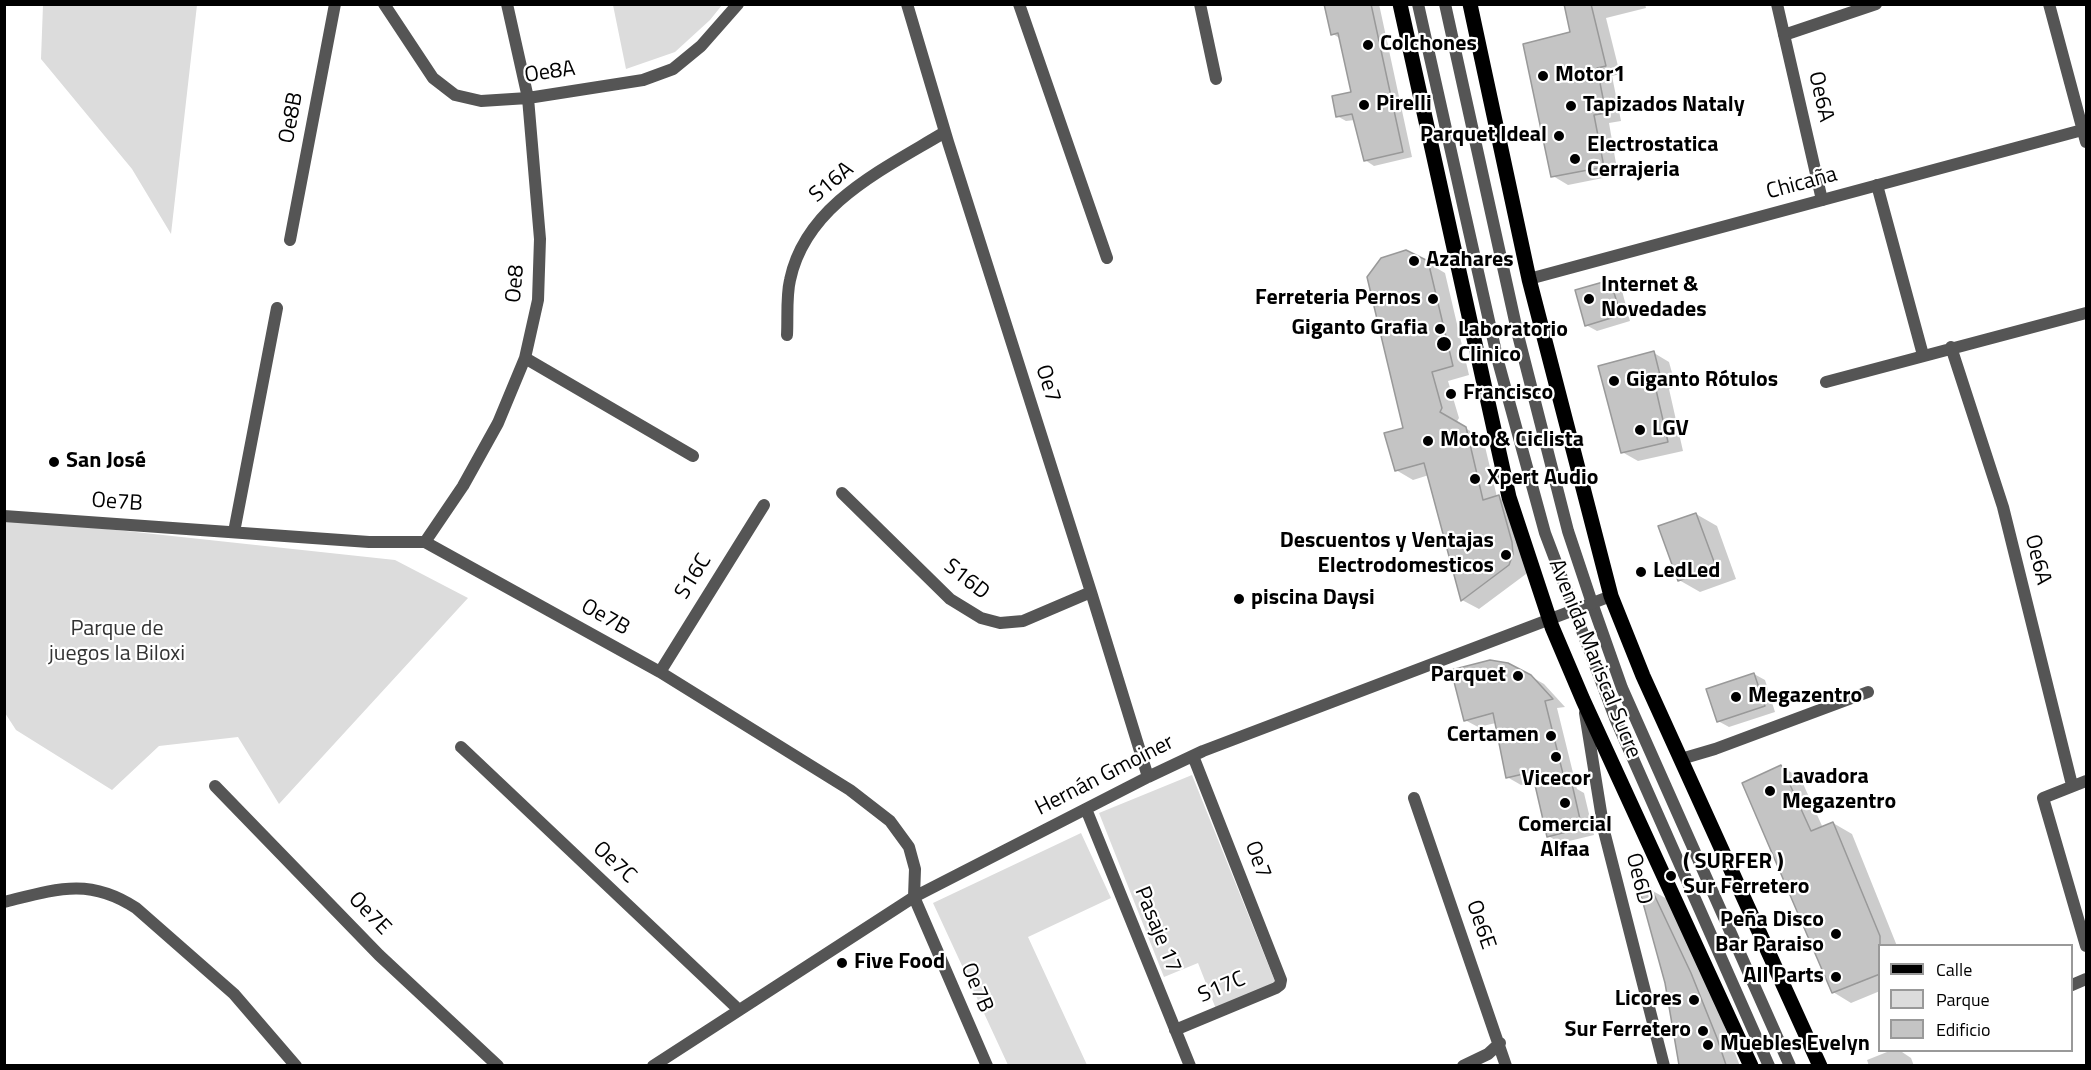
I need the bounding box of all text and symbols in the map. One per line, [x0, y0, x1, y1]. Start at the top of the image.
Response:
place label: Colchones [1380, 32, 1477, 58]
marker: Colchones [1361, 38, 1375, 52]
street label: Oe8A [523, 56, 577, 90]
place label: Motor1 [1555, 63, 1626, 89]
marker: Motor1 [1536, 69, 1550, 83]
street label: Oe6A [1801, 69, 1839, 125]
street label: Oe8B [274, 90, 310, 146]
place label: Pirelli [1376, 92, 1432, 118]
place label: Tapizados Nataly [1583, 93, 1745, 119]
marker: Pirelli [1357, 98, 1371, 112]
marker: Tapizados Nataly [1564, 99, 1578, 113]
place label: Parquet Ideal [1420, 123, 1547, 149]
marker: Parquet Ideal [1552, 129, 1566, 143]
place label: Electrostatica Cerrajeria [1587, 133, 1718, 184]
marker: Electrostatica Cerrajeria [1568, 152, 1582, 166]
street label: S16A [804, 157, 860, 209]
street label: Chicaña [1764, 162, 1840, 206]
place label: Azahares [1426, 248, 1514, 274]
marker: Azahares [1407, 254, 1421, 268]
street label: Oe8 [501, 264, 531, 304]
place label: Internet & Novedades [1601, 273, 1707, 324]
place label: Ferreteria Pernos [1255, 286, 1421, 312]
marker: Ferreteria Pernos [1426, 292, 1440, 306]
marker: Internet & Novedades [1582, 292, 1596, 306]
place label: Giganto Grafia [1292, 316, 1428, 342]
place label: Laboratorio Clinico [1458, 318, 1568, 370]
marker: Giganto Grafia [1433, 322, 1447, 336]
marker: Laboratorio Clinico [1435, 335, 1453, 353]
street label: Oe7 [1029, 362, 1065, 406]
place label: Giganto Rótulos [1626, 368, 1778, 394]
marker: Giganto Rótulos [1607, 374, 1621, 388]
place label: Francisco [1463, 381, 1553, 407]
marker: Francisco [1444, 387, 1458, 401]
place label: LGV [1652, 417, 1689, 443]
marker: LGV [1633, 423, 1647, 437]
place label: Moto & Ciclista [1440, 428, 1584, 454]
marker: Moto & Ciclista [1421, 434, 1435, 448]
place label: San José [66, 449, 146, 475]
marker: San José [47, 455, 61, 469]
place label: Xpert Audio [1487, 466, 1598, 492]
marker: Xpert Audio [1468, 472, 1482, 486]
street label: Oe7B [90, 488, 144, 518]
place label: Descuentos y Ventajas Electrodomesticos [1280, 529, 1494, 580]
street label: Oe6A [2018, 532, 2056, 588]
marker: Descuentos y Ventajas Electrodomesticos [1499, 548, 1513, 562]
street label: S16C [670, 549, 718, 605]
street label: S16D [938, 554, 994, 606]
street label: Avenida Mariscal Sucre [1542, 555, 1646, 763]
place label: LedLed [1653, 559, 1720, 585]
marker: LedLed [1634, 565, 1648, 579]
place label: piscina Daysi [1251, 586, 1375, 612]
marker: piscina Daysi [1232, 592, 1246, 606]
street label: Oe7B [576, 594, 634, 642]
park label: Parque de juegos la Biloxi [49, 617, 185, 668]
place label: Parquet [1430, 663, 1506, 689]
marker: Parquet [1511, 669, 1525, 683]
place label: Megazentro [1748, 684, 1862, 710]
marker: Megazentro [1729, 690, 1743, 704]
place label: Certamen [1447, 723, 1539, 749]
marker: Certamen [1544, 729, 1558, 743]
street label: Hernán Gmoiner [1031, 730, 1179, 822]
marker: Vicecor [1549, 750, 1563, 764]
place label: Lavadora Megazentro [1782, 765, 1896, 816]
place label: Vicecor [1521, 767, 1591, 793]
marker: Lavadora Megazentro [1763, 784, 1777, 798]
marker: Comercial Alfaa [1558, 796, 1572, 810]
place label: Comercial Alfaa [1518, 813, 1612, 864]
street label: Oe7C [587, 836, 641, 890]
street label: Oe7 [1238, 838, 1276, 882]
place label: ( SURFER ) Sur Ferretero [1683, 850, 1809, 902]
street label: Oe6D [1619, 851, 1657, 907]
marker: ( SURFER ) Sur Ferretero [1664, 869, 1678, 883]
street label: Pasaje 17 [1128, 883, 1186, 977]
street label: Oe7E [342, 887, 396, 941]
street label: Oe6E [1459, 897, 1501, 953]
place label: Peña Disco Bar Paraiso [1715, 908, 1824, 960]
marker: Peña Disco Bar Paraiso [1829, 927, 1843, 941]
legend [1878, 944, 2073, 1052]
place label: Five Food [854, 950, 945, 976]
marker: Five Food [835, 956, 849, 970]
text: Calle [1936, 956, 1972, 983]
street label: Oe7B [954, 959, 998, 1017]
place label: All Parts [1743, 964, 1824, 990]
street label: S17C [1195, 966, 1249, 1010]
marker: All Parts [1829, 970, 1843, 984]
text: Parque [1936, 986, 1990, 1013]
place label: Licores [1615, 987, 1682, 1013]
marker: Licores [1687, 993, 1701, 1007]
text: Edificio [1936, 1016, 1990, 1043]
place label: Sur Ferretero [1565, 1018, 1691, 1044]
marker: Sur Ferretero [1696, 1024, 1710, 1038]
place label: Muebles Evelyn [1720, 1032, 1870, 1058]
marker: Muebles Evelyn [1701, 1038, 1715, 1052]

